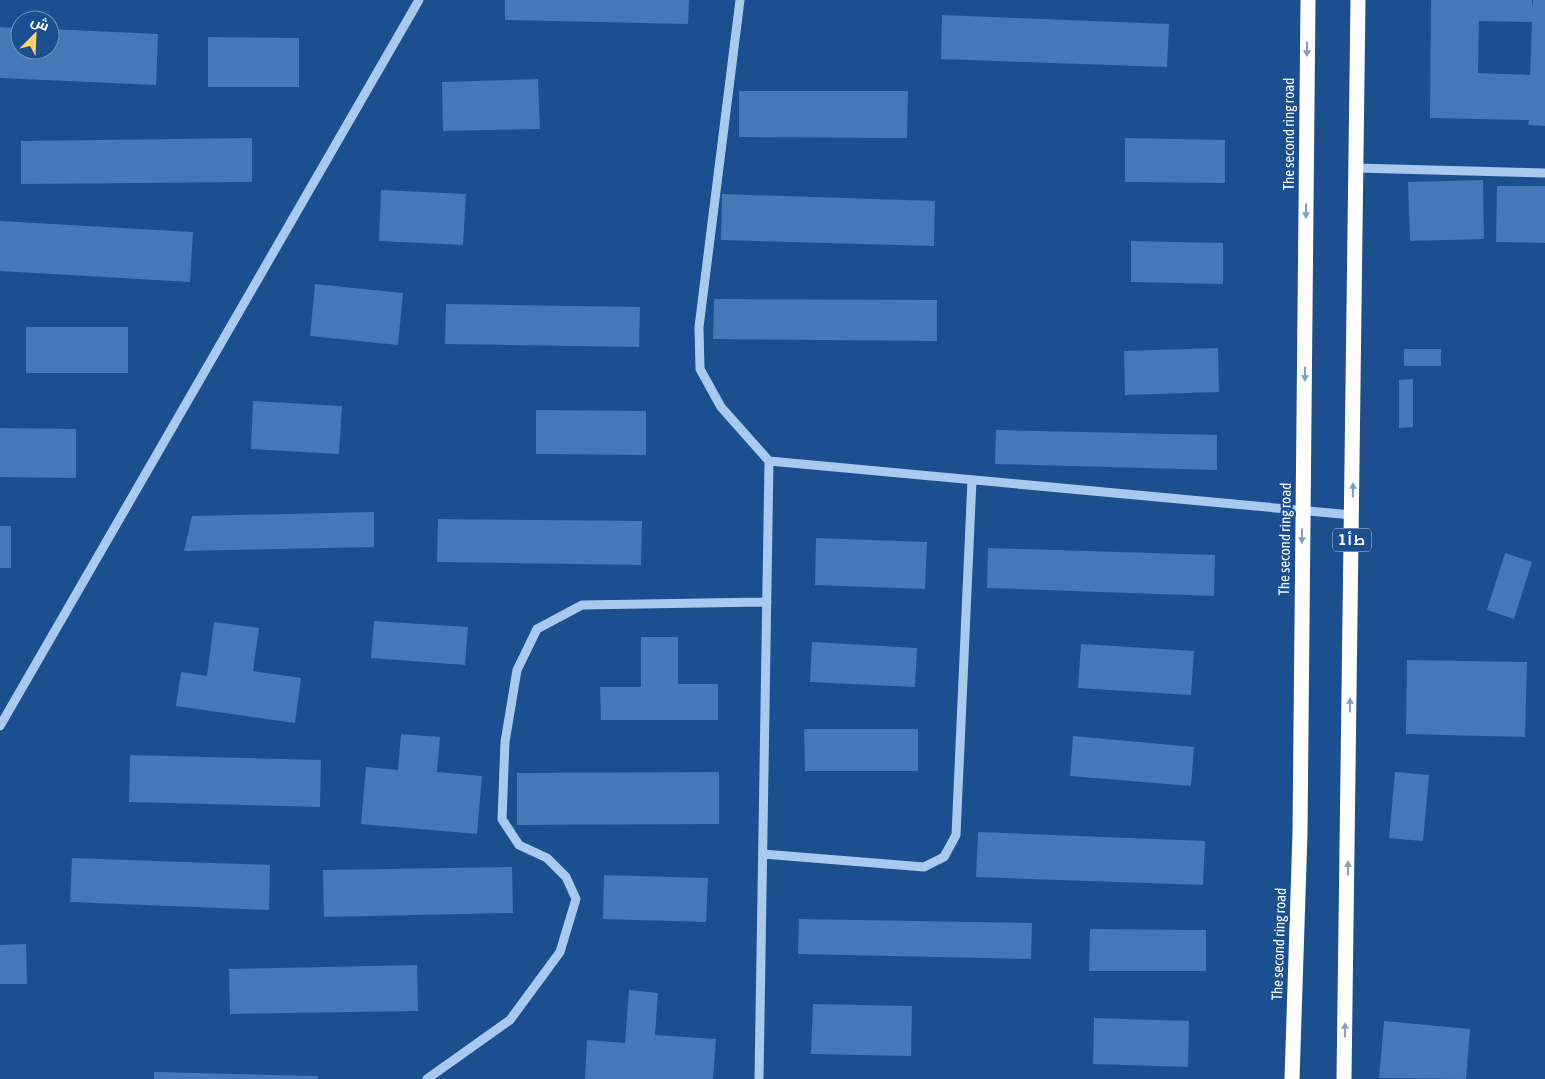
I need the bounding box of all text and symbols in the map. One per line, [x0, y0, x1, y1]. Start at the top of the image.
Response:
north arrow [10, 10, 60, 60]
text: ش [28, 12, 52, 35]
one-way arrow [1303, 41, 1311, 57]
street label: The second ring road [1280, 78, 1297, 190]
one-way arrow [1302, 203, 1310, 219]
one-way arrow [1300, 366, 1308, 382]
street label: The second ring road [1275, 482, 1294, 595]
one-way arrow [1349, 482, 1357, 498]
one-way arrow [1298, 528, 1306, 544]
road number: ط أ 1 [1333, 528, 1371, 552]
one-way arrow [1346, 697, 1354, 713]
one-way arrow [1344, 860, 1352, 876]
street label: The second ring road [1268, 887, 1289, 1001]
one-way arrow [1341, 1022, 1349, 1038]

